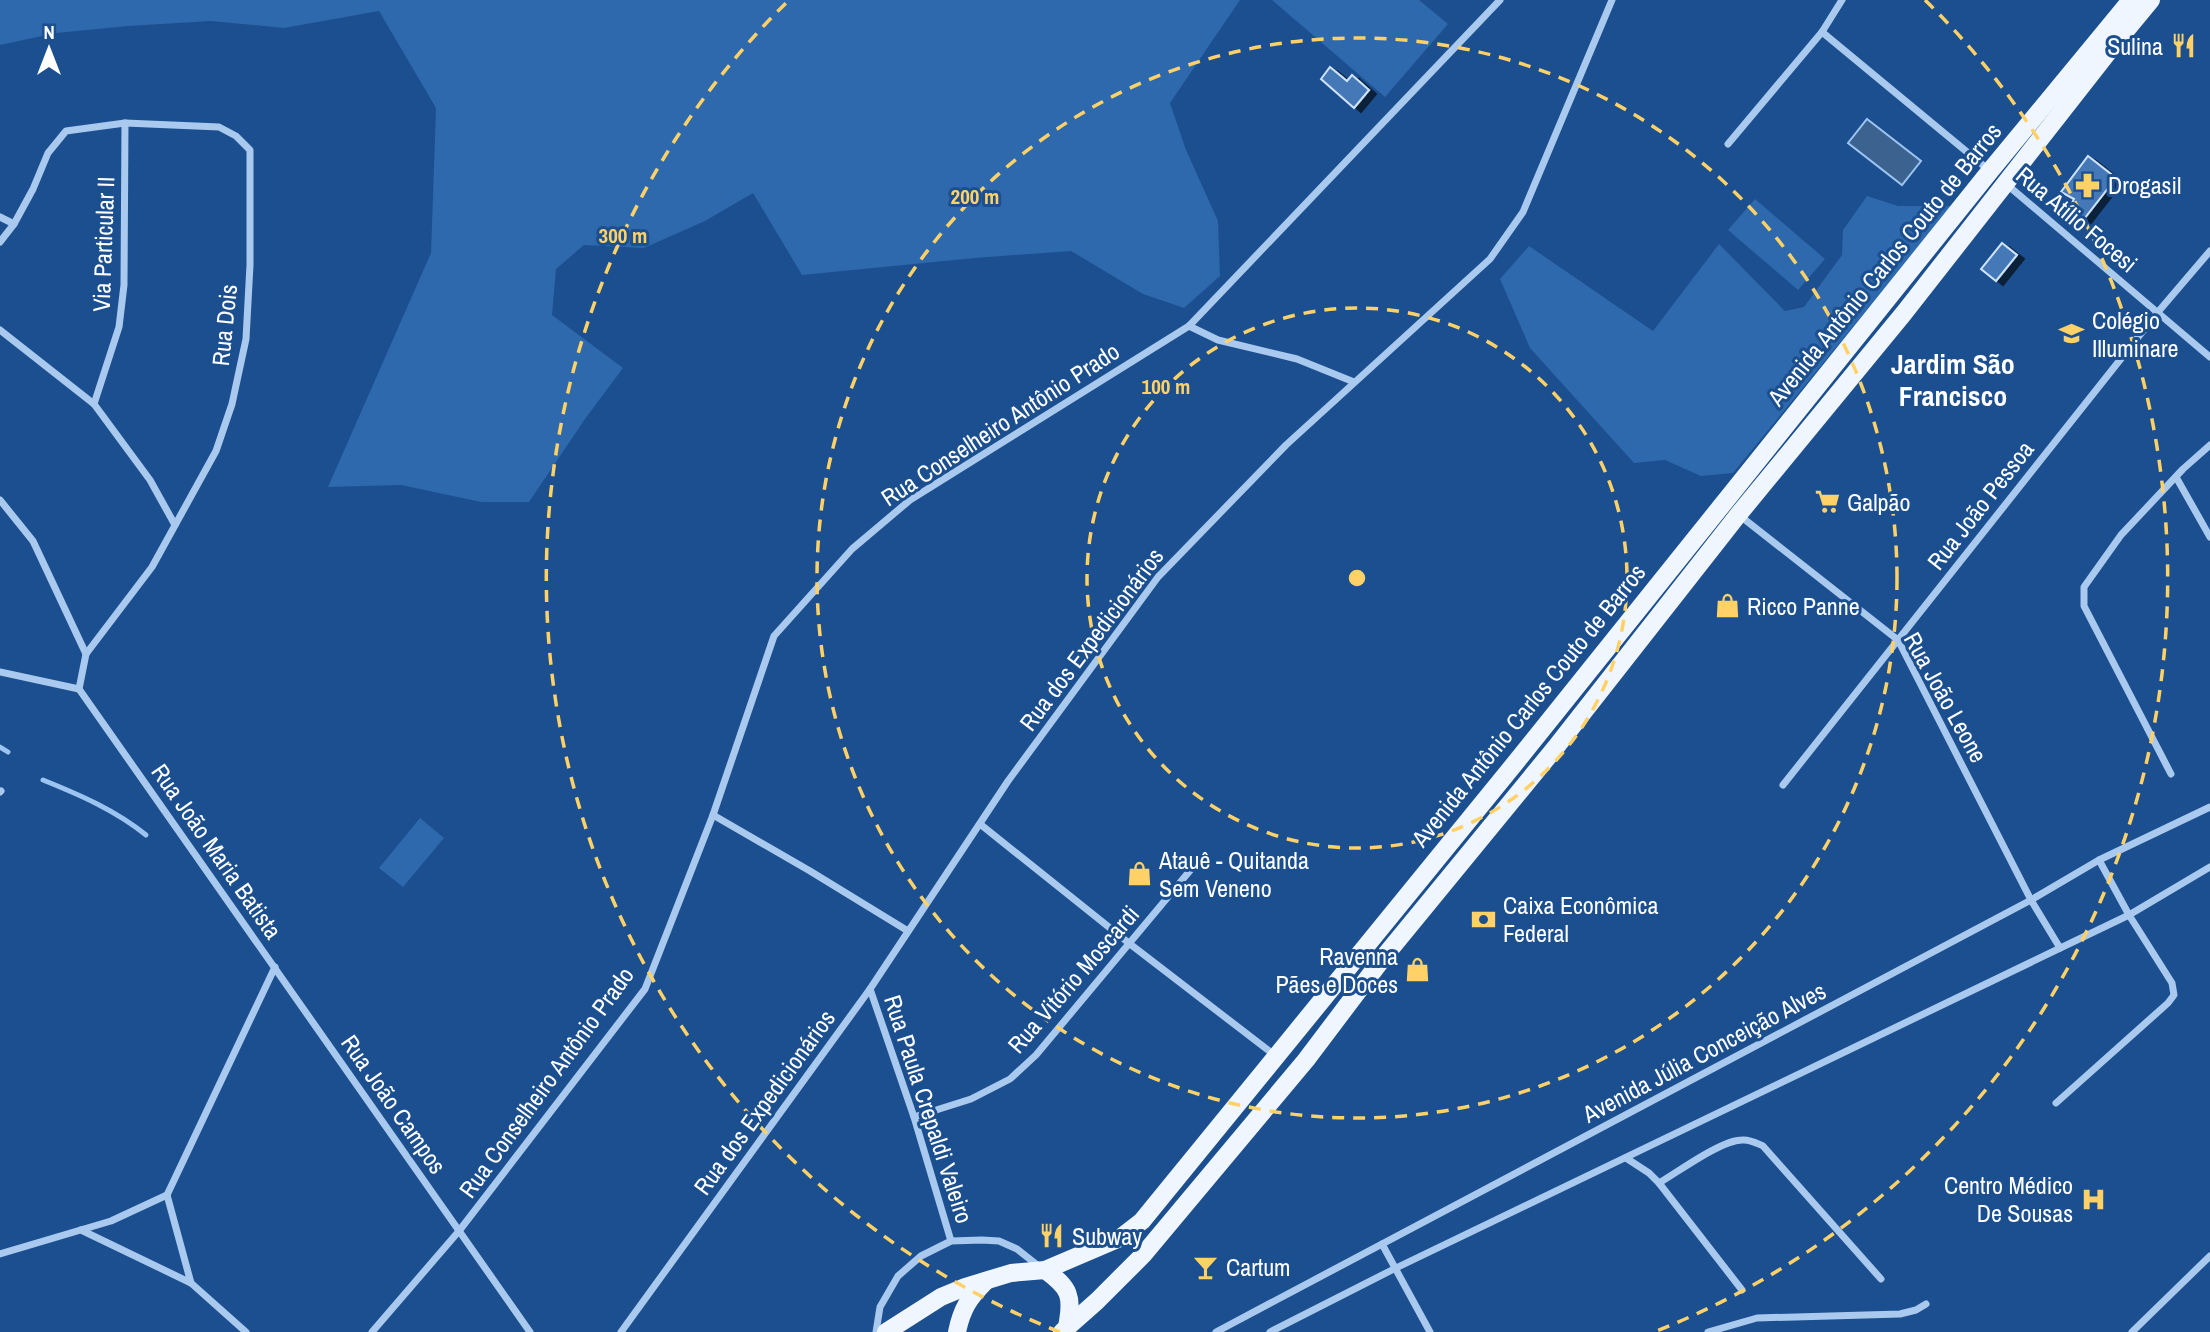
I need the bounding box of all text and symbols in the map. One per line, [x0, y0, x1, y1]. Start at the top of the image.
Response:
north arrow [14, 14, 84, 84]
text: N [43, 19, 55, 45]
place label: Sulina [2107, 30, 2163, 62]
restaurant icon: Sulina [2169, 32, 2197, 60]
street label: Avenida Antônio Carlos Couto de Barros [1759, 116, 2008, 413]
street label: Rua Atílio Focesi [2010, 159, 2144, 279]
place label: Drogasil [2108, 169, 2181, 201]
pharmacy icon: Drogasil [2074, 171, 2102, 199]
street label: Via Particular II [85, 176, 121, 312]
text: 200 m [951, 182, 999, 211]
text: 300 m [599, 221, 647, 250]
street label: Rua Dois [204, 283, 244, 367]
place label: Colégio Illuminare [2092, 304, 2178, 364]
school or university icon: Colégio Illuminare [2058, 320, 2086, 348]
street label: Rua Conselheiro Antônio Prado [875, 335, 1125, 513]
district label: Jardim São Francisco [1891, 345, 2015, 415]
text: 100 m [1142, 372, 1190, 401]
street label: Rua João Pessoa [1920, 434, 2040, 576]
place label: Galpão [1847, 486, 1910, 518]
supermarket icon: Galpão [1813, 488, 1841, 516]
street label: Rua dos Expedicionários [1012, 541, 1170, 737]
street label: Avenida Antônio Carlos Couto de Barros [1403, 557, 1652, 854]
centre of rings [1345, 566, 1369, 590]
place label: Ricco Panne [1747, 590, 1860, 622]
shop icon: Ricco Panne [1713, 592, 1741, 620]
street label: Rua João Leone [1897, 626, 1995, 768]
street label: Rua João Maria Batista [145, 757, 289, 945]
place label: Atauê - Quitanda Sem Veneno [1158, 844, 1309, 904]
shop icon: Atauê - Quitanda Sem Veneno [1125, 860, 1153, 888]
place label: Caixa Econômica Federal [1503, 889, 1658, 949]
street label: Rua Vitório Moscardi [1000, 898, 1146, 1060]
bank icon: Caixa Econômica Federal [1469, 905, 1497, 933]
place label: Ravenna Pães e Doces [1275, 940, 1398, 1000]
shop icon: Ravenna Pães e Doces [1404, 956, 1432, 984]
street label: Rua Conselheiro Antônio Prado [451, 960, 641, 1204]
street label: Avenida Júlia Conceição Alves [1576, 974, 1831, 1130]
street label: Rua Paula Crepaldi Valeiro [877, 991, 981, 1227]
street label: Rua dos Expedicionários [686, 1003, 842, 1201]
street label: Rua João Campos [334, 1028, 454, 1180]
place label: Centro Médico De Sousas [1944, 1169, 2073, 1229]
hospital icon: Centro Médico De Sousas [2079, 1185, 2107, 1213]
place label: Subway [1072, 1220, 1142, 1252]
restaurant icon: Subway [1038, 1222, 1066, 1250]
place label: Cartum [1226, 1251, 1291, 1283]
bar icon: Cartum [1192, 1253, 1220, 1281]

